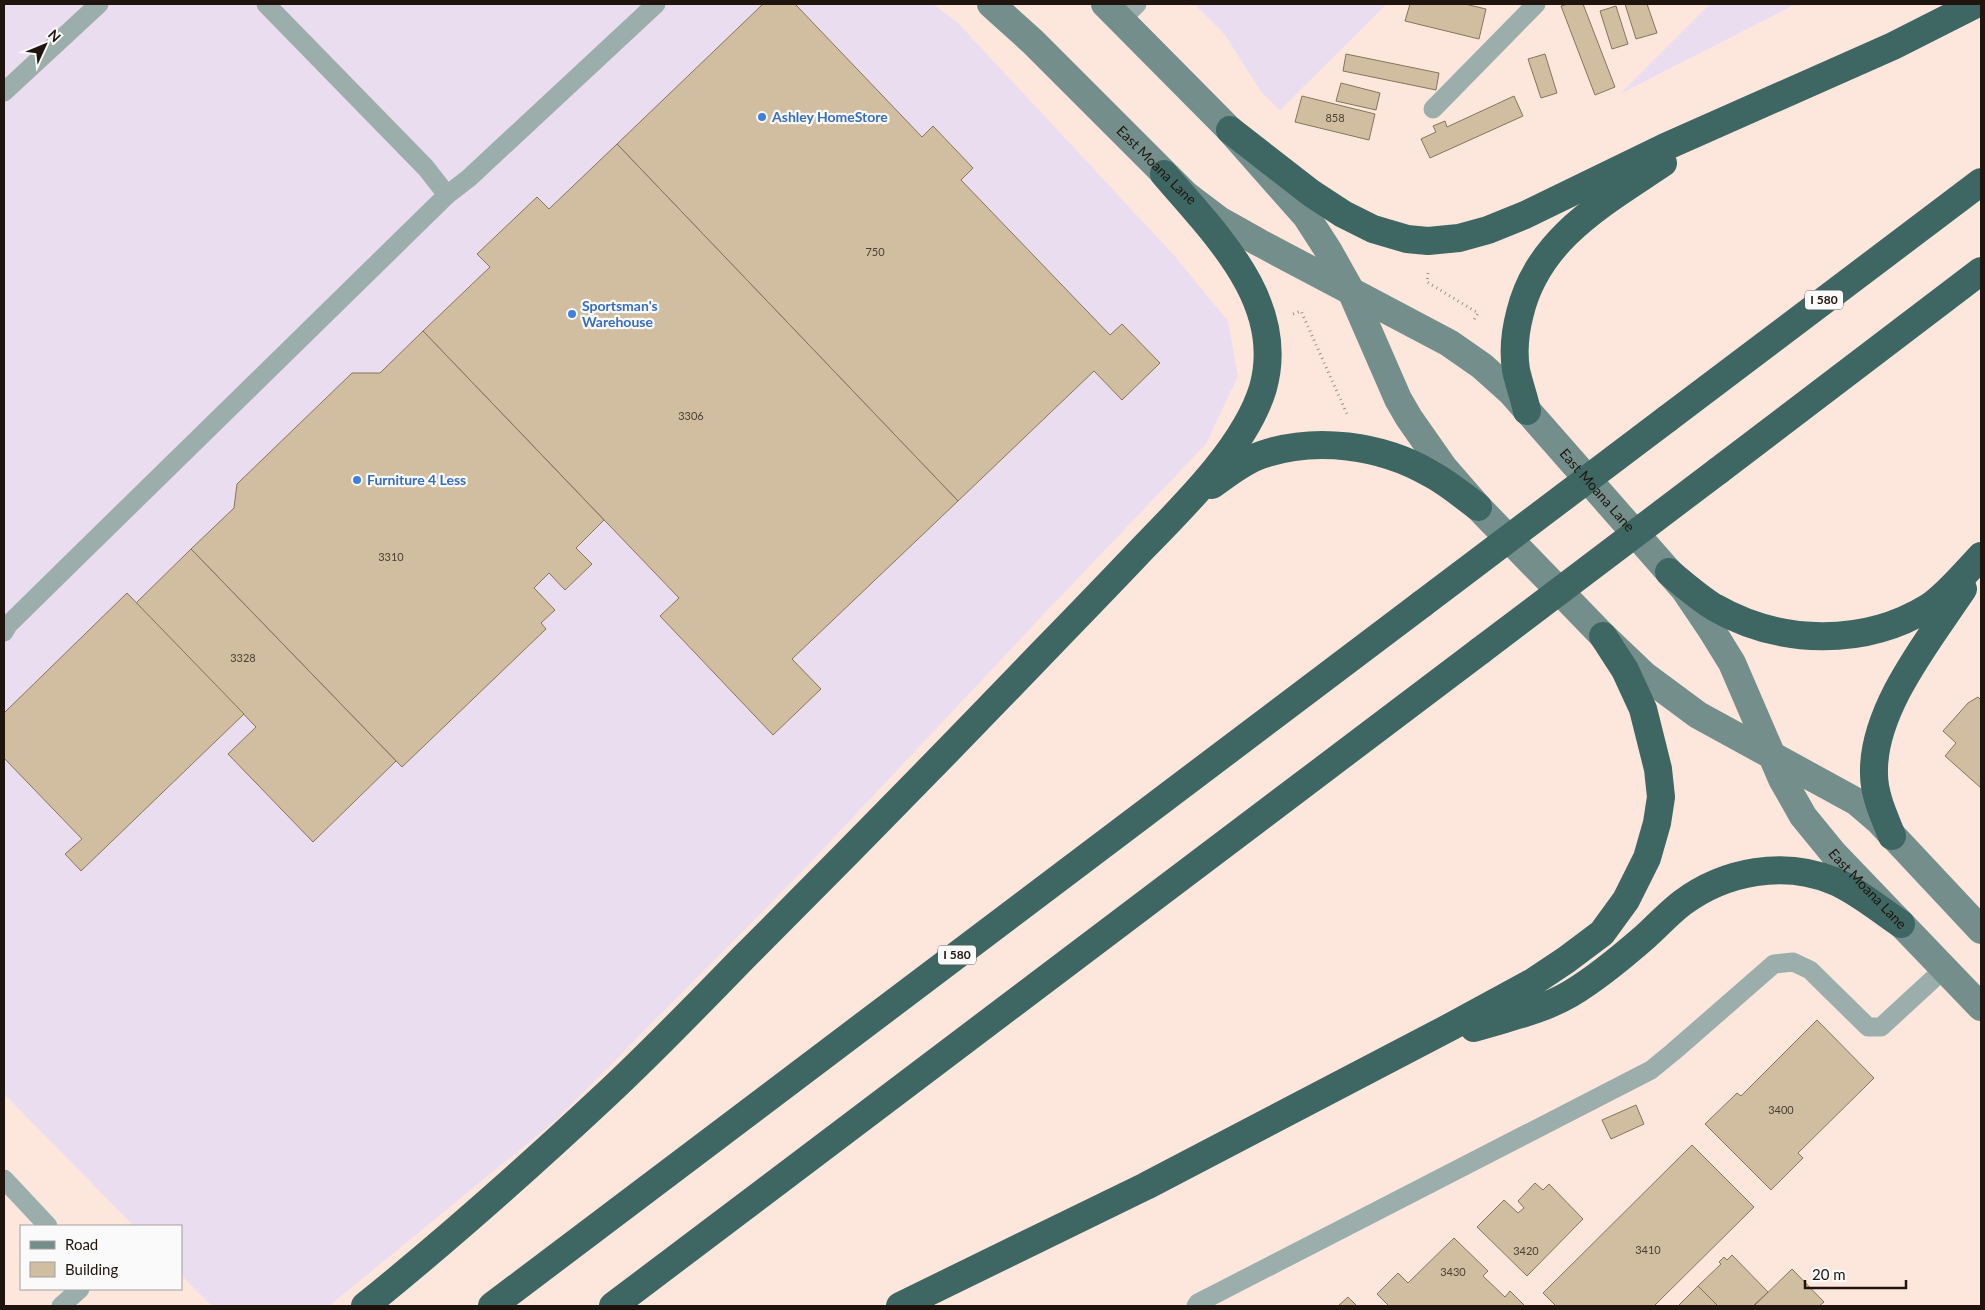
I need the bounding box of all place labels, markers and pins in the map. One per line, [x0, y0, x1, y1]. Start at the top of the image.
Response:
place label: Ashley HomeStore [771, 108, 888, 125]
marker: Ashley HomeStore [756, 111, 768, 123]
place label: Sportsman's Warehouse [582, 297, 658, 330]
marker: Sportsman's Warehouse [566, 308, 578, 320]
place label: Furniture 4 Less [367, 471, 466, 488]
marker: Furniture 4 Less [351, 474, 363, 486]

